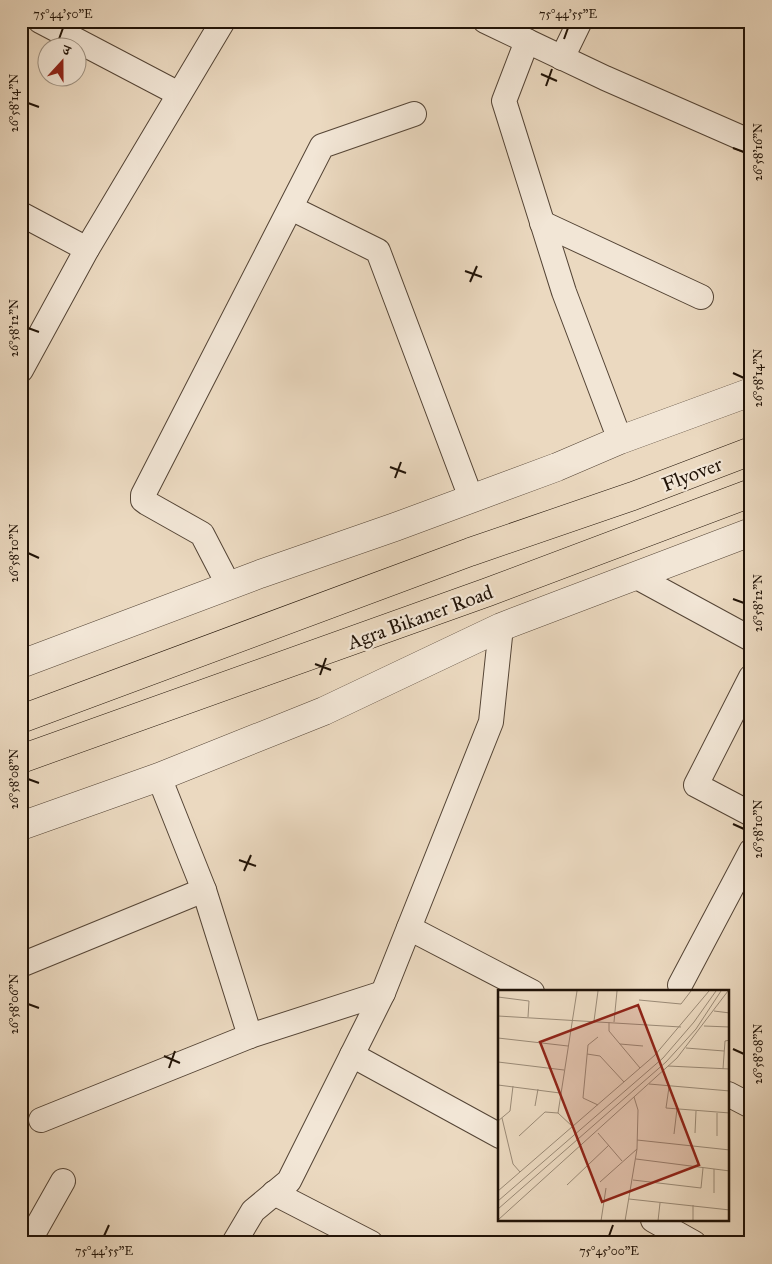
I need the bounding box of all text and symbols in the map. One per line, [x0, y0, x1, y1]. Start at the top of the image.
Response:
text: 75°44'50"E [33, 7, 93, 21]
text: 75°44'55"E [539, 7, 597, 21]
north arrow [38, 38, 88, 88]
text: उ [59, 41, 74, 60]
text: 26°58'14"N [7, 74, 21, 132]
text: 26°58'16"N [751, 123, 765, 181]
text: 26°58'12"N [7, 299, 21, 357]
text: 26°58'14"N [751, 349, 765, 407]
street label: Flyover [658, 451, 726, 496]
text: 26°58'10"N [7, 524, 21, 582]
text: 26°58'12"N [751, 574, 765, 632]
street label: Agra Bikaner Road [343, 580, 496, 656]
text: 26°58'08"N [7, 749, 21, 809]
text: 26°58'10"N [751, 800, 765, 858]
text: 26°58'06"N [7, 974, 21, 1034]
inset map [498, 990, 730, 1222]
text: 26°58'08"N [751, 1024, 765, 1084]
text: 75°44'55"E [75, 1244, 133, 1258]
text: 75°45'00"E [579, 1244, 639, 1258]

